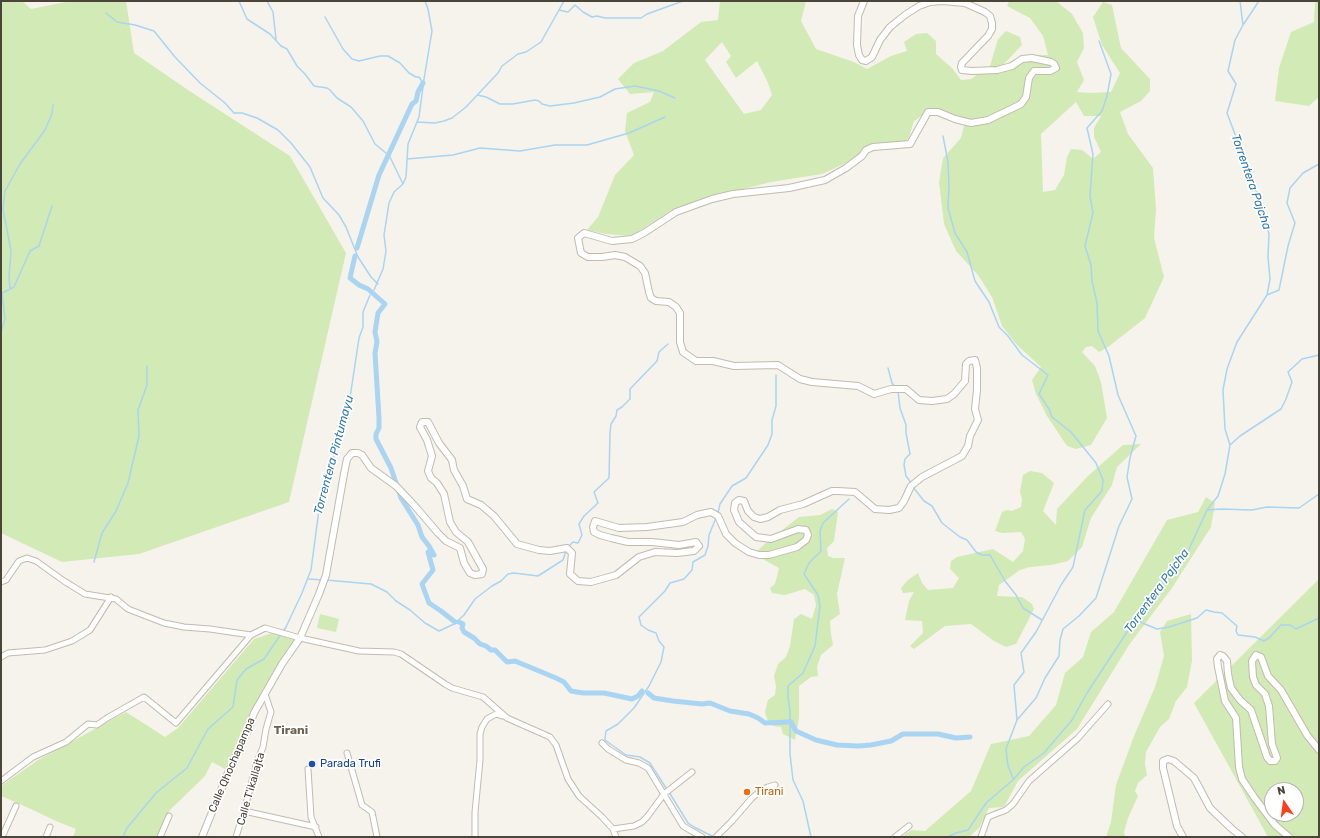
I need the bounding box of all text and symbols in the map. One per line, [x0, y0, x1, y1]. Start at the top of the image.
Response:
water label: Torrentera Pajcha [1228, 132, 1274, 232]
water label: Torrentera Pintumayu [311, 394, 357, 516]
water label: Torrentera Pajcha [1122, 546, 1192, 636]
street label: Calle Qhochapampa [206, 716, 258, 814]
district label: Tirani [274, 724, 308, 738]
street label: Calle T'ikallajta [234, 751, 268, 827]
place label: Parada Trufi [320, 757, 381, 771]
marker: Parada Trufi [307, 759, 317, 769]
north arrow [1264, 782, 1304, 822]
text: N [1276, 784, 1287, 798]
place label: Tirani [755, 785, 783, 799]
marker: Tirani [742, 787, 752, 797]

